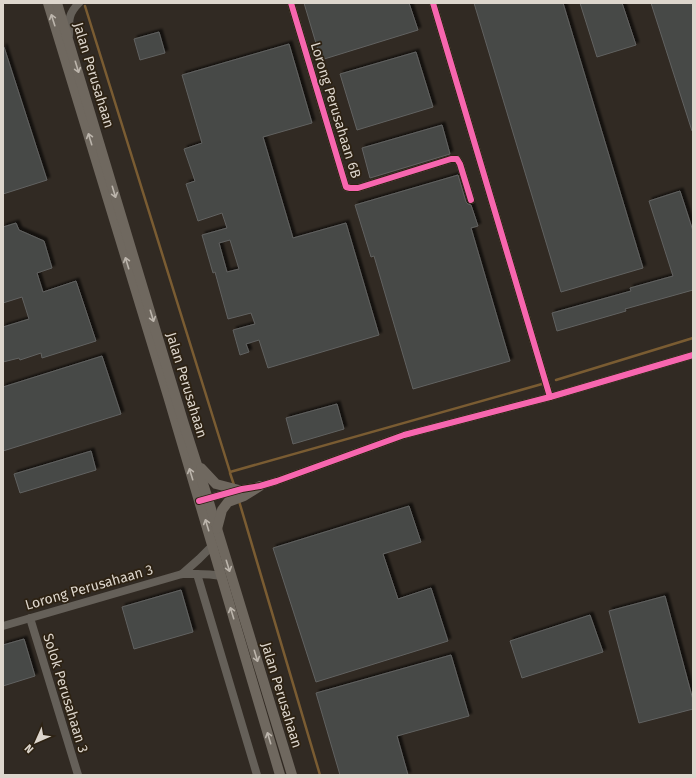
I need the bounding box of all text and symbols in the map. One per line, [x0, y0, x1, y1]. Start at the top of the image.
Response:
one-way arrow [49, 14, 56, 27]
street label: Jalan Perusahaan [69, 20, 118, 130]
street label: Lorong Perusahaan 6B [307, 40, 364, 180]
one-way arrow [74, 60, 81, 73]
one-way arrow [86, 132, 93, 145]
one-way arrow [111, 185, 118, 198]
one-way arrow [123, 257, 130, 270]
one-way arrow [149, 309, 156, 322]
street label: Jalan Perusahaan [162, 330, 211, 440]
one-way arrow [187, 468, 194, 481]
one-way arrow [203, 519, 210, 532]
one-way arrow [225, 559, 232, 572]
street label: Lorong Perusahaan 3 [23, 561, 155, 614]
one-way arrow [228, 607, 235, 620]
street label: Solok Perusahaan 3 [39, 631, 92, 755]
street label: Jalan Perusahaan [257, 640, 306, 750]
one-way arrow [253, 649, 260, 662]
north arrow [16, 722, 56, 762]
one-way arrow [265, 731, 272, 744]
text: N [22, 742, 36, 756]

